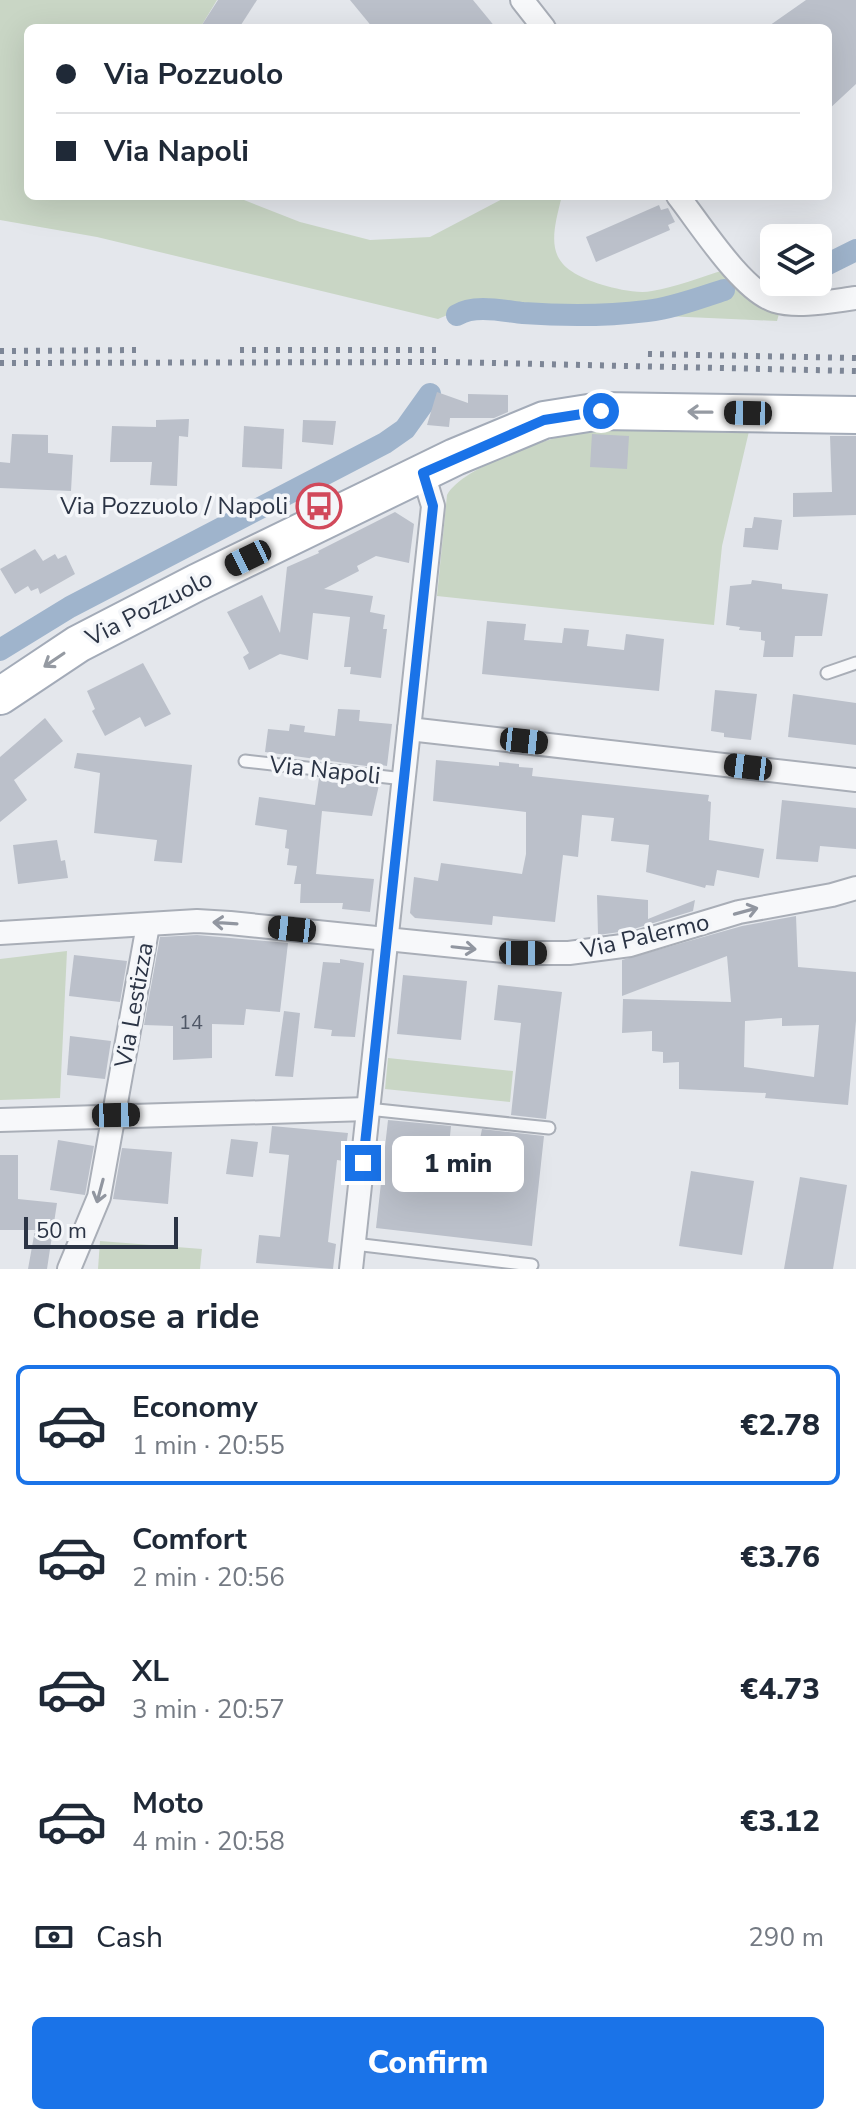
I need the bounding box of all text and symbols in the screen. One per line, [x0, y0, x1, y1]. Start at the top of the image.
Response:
text: Via Pozzuolo [104, 54, 283, 95]
text: Via Napoli [104, 131, 249, 172]
map controls [760, 224, 832, 296]
button: layers [760, 224, 832, 296]
route start [583, 393, 619, 429]
car [724, 401, 772, 425]
one-way arrow [687, 404, 714, 420]
bus stop icon: Via Pozzuolo / Napoli [295, 482, 343, 530]
place label: Via Pozzuolo / Napoli [59, 490, 288, 522]
car [221, 537, 275, 579]
street label: Via Pozzuolo [79, 562, 218, 654]
one-way arrow [44, 651, 66, 668]
car [499, 727, 549, 755]
street label: Via Napoli [267, 748, 382, 792]
car [723, 752, 773, 782]
one-way arrow [733, 902, 759, 917]
street label: Via Palermo [577, 906, 712, 966]
one-way arrow [212, 915, 239, 930]
car [267, 915, 317, 943]
street label: Via Lestizza [107, 940, 161, 1071]
one-way arrow [450, 940, 477, 955]
car [499, 941, 547, 965]
house number: 14 [179, 1009, 203, 1036]
car [92, 1103, 140, 1127]
callout: 1 min [391, 1135, 523, 1191]
route end [345, 1145, 381, 1181]
text: 1 min [424, 1146, 492, 1181]
one-way arrow [91, 1177, 106, 1203]
scale bar [24, 1213, 178, 1249]
text: 50 m [36, 1216, 87, 1246]
text: Choose a ride [32, 1292, 260, 1341]
text: Economy [132, 1387, 258, 1428]
icon: car [36, 1389, 108, 1461]
text: €2.78 [740, 1405, 820, 1446]
text: 1 min · 20:55 [132, 1428, 285, 1463]
text: Comfort [132, 1519, 247, 1560]
icon: car [36, 1521, 108, 1593]
text: €3.76 [740, 1537, 820, 1578]
text: 2 min · 20:56 [132, 1560, 285, 1595]
text: XL [132, 1651, 169, 1692]
icon: car [36, 1653, 108, 1725]
text: €4.73 [740, 1669, 820, 1710]
text: 3 min · 20:57 [132, 1692, 285, 1727]
text: Moto [132, 1783, 204, 1824]
icon: car [36, 1785, 108, 1857]
text: €3.12 [740, 1801, 820, 1842]
text: 4 min · 20:58 [132, 1824, 285, 1859]
icon: cash [32, 1915, 76, 1959]
text: Cash [96, 1917, 163, 1958]
text: 290 m [748, 1920, 824, 1955]
button: Confirm [32, 2017, 824, 2109]

